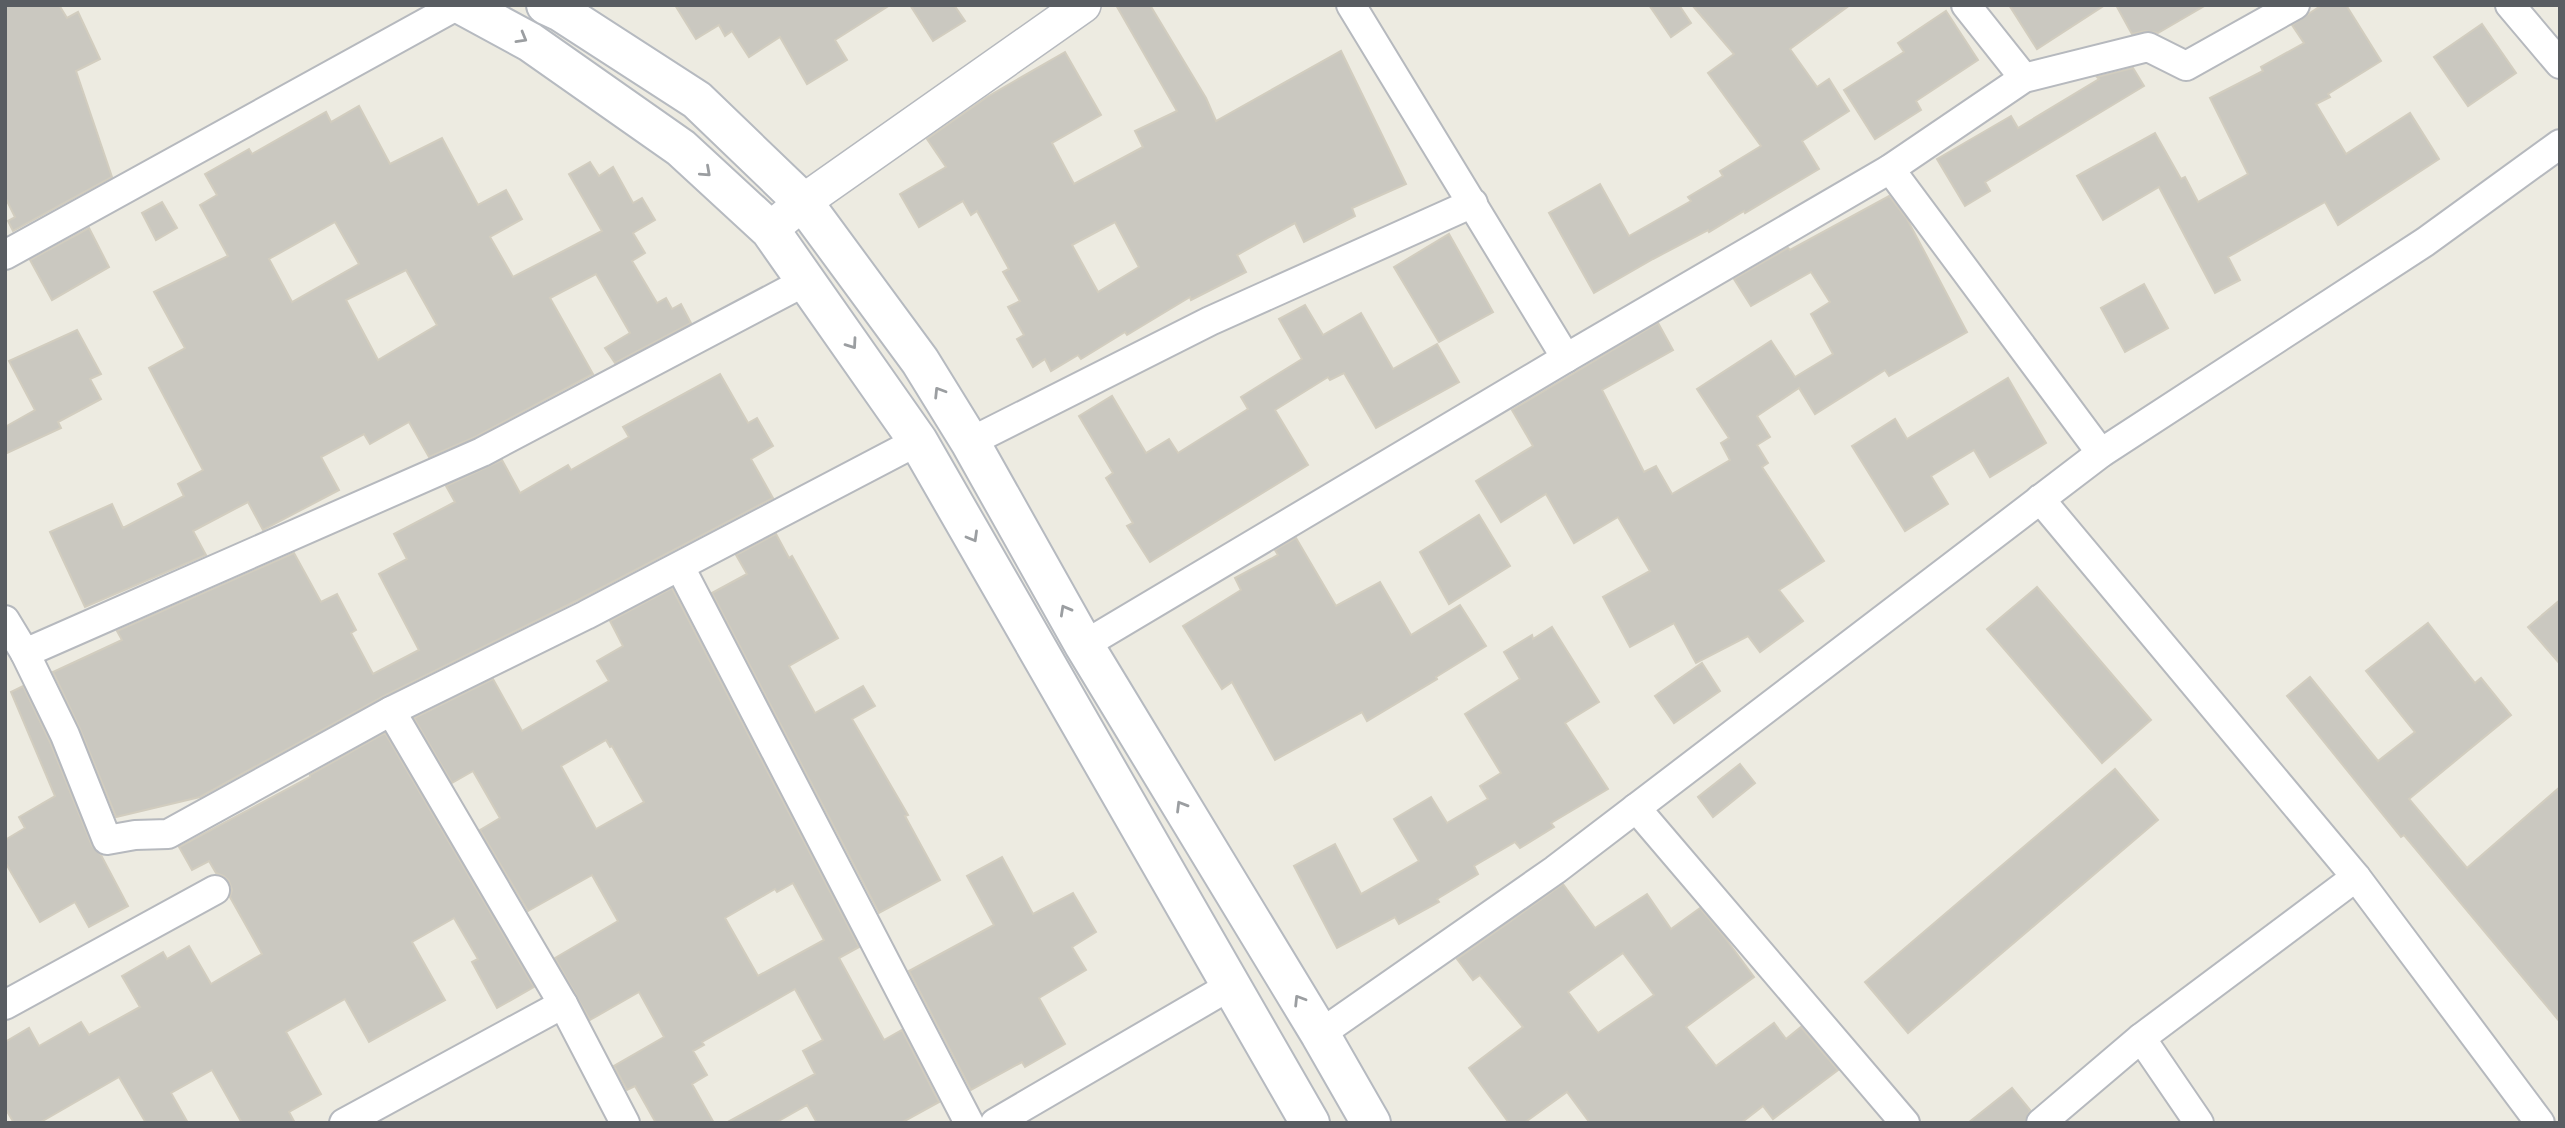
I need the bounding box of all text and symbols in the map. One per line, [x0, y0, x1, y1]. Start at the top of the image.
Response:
one-way arrow [515, 30, 527, 43]
one-way arrow [698, 163, 711, 176]
one-way arrow [844, 337, 857, 350]
one-way arrow [935, 387, 948, 400]
one-way arrow [965, 529, 978, 542]
one-way arrow [1060, 605, 1073, 618]
one-way arrow [1177, 800, 1190, 813]
one-way arrow [1295, 995, 1308, 1008]

